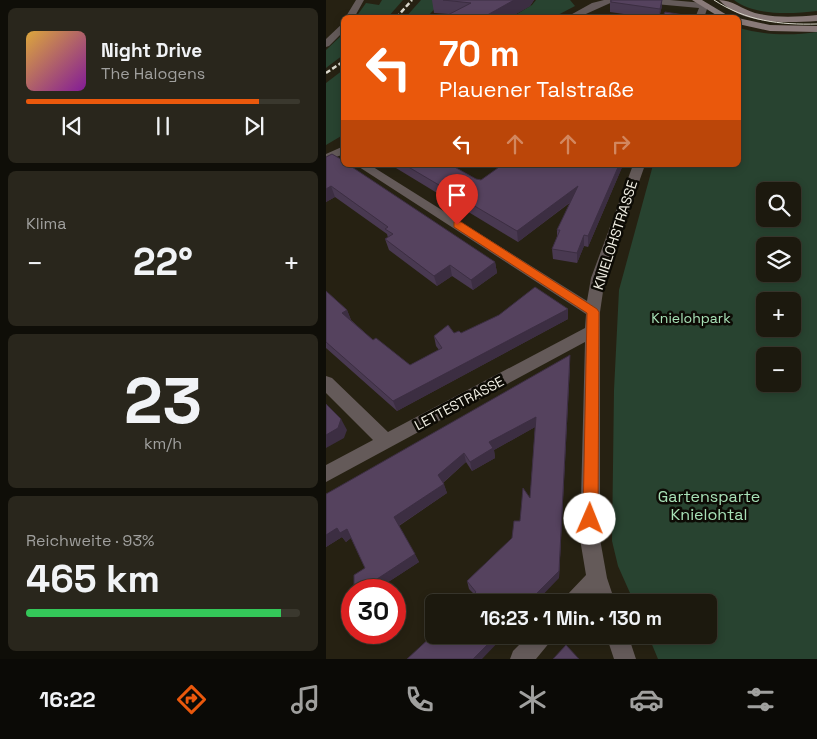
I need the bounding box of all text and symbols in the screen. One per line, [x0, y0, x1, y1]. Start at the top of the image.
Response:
text: 70 m [439, 32, 520, 76]
icon: left [356, 35, 421, 100]
text: Night Drive [101, 38, 202, 63]
text: The Halogens [101, 63, 205, 84]
text: Plauener Talstraße [439, 75, 634, 103]
icon: previous [58, 112, 86, 140]
icon: pause [149, 112, 177, 140]
icon: next [240, 112, 268, 140]
icon: left [448, 130, 476, 158]
icon: ahead [501, 130, 529, 158]
icon: ahead [554, 130, 582, 158]
icon: right [607, 130, 635, 158]
pin [436, 174, 478, 225]
street label: KNIELOHSTRASSE [589, 178, 641, 292]
icon: arrive [443, 181, 471, 209]
map controls [756, 182, 801, 392]
button: search [756, 182, 801, 227]
text: Klima [26, 213, 67, 234]
button: layers [756, 237, 801, 282]
text: 22° [133, 238, 193, 286]
text: − [26, 245, 43, 281]
text: + [283, 245, 300, 281]
button: + [756, 292, 801, 337]
park label: Knielohpark [651, 309, 731, 327]
button: − [756, 347, 801, 392]
text: 23 [124, 359, 202, 442]
street label: LETTESTRASSE [411, 372, 507, 434]
text: km/h [144, 433, 182, 454]
park label: Gartensparte Knielohtal [658, 486, 760, 525]
position arrow [563, 492, 615, 544]
text: Reichweite · 93% [26, 530, 154, 551]
text: 465 km [26, 555, 160, 603]
speed limit sign: 30 [341, 579, 406, 644]
text: 16:23 · 1 Min. · 130 m [480, 606, 662, 631]
icon: directions [174, 682, 209, 717]
icon: music [288, 682, 323, 717]
icon: phone [402, 682, 437, 717]
icon: climate [515, 682, 550, 717]
icon: car [629, 682, 664, 717]
icon: filters [743, 682, 778, 717]
text: 16:22 [39, 685, 96, 713]

